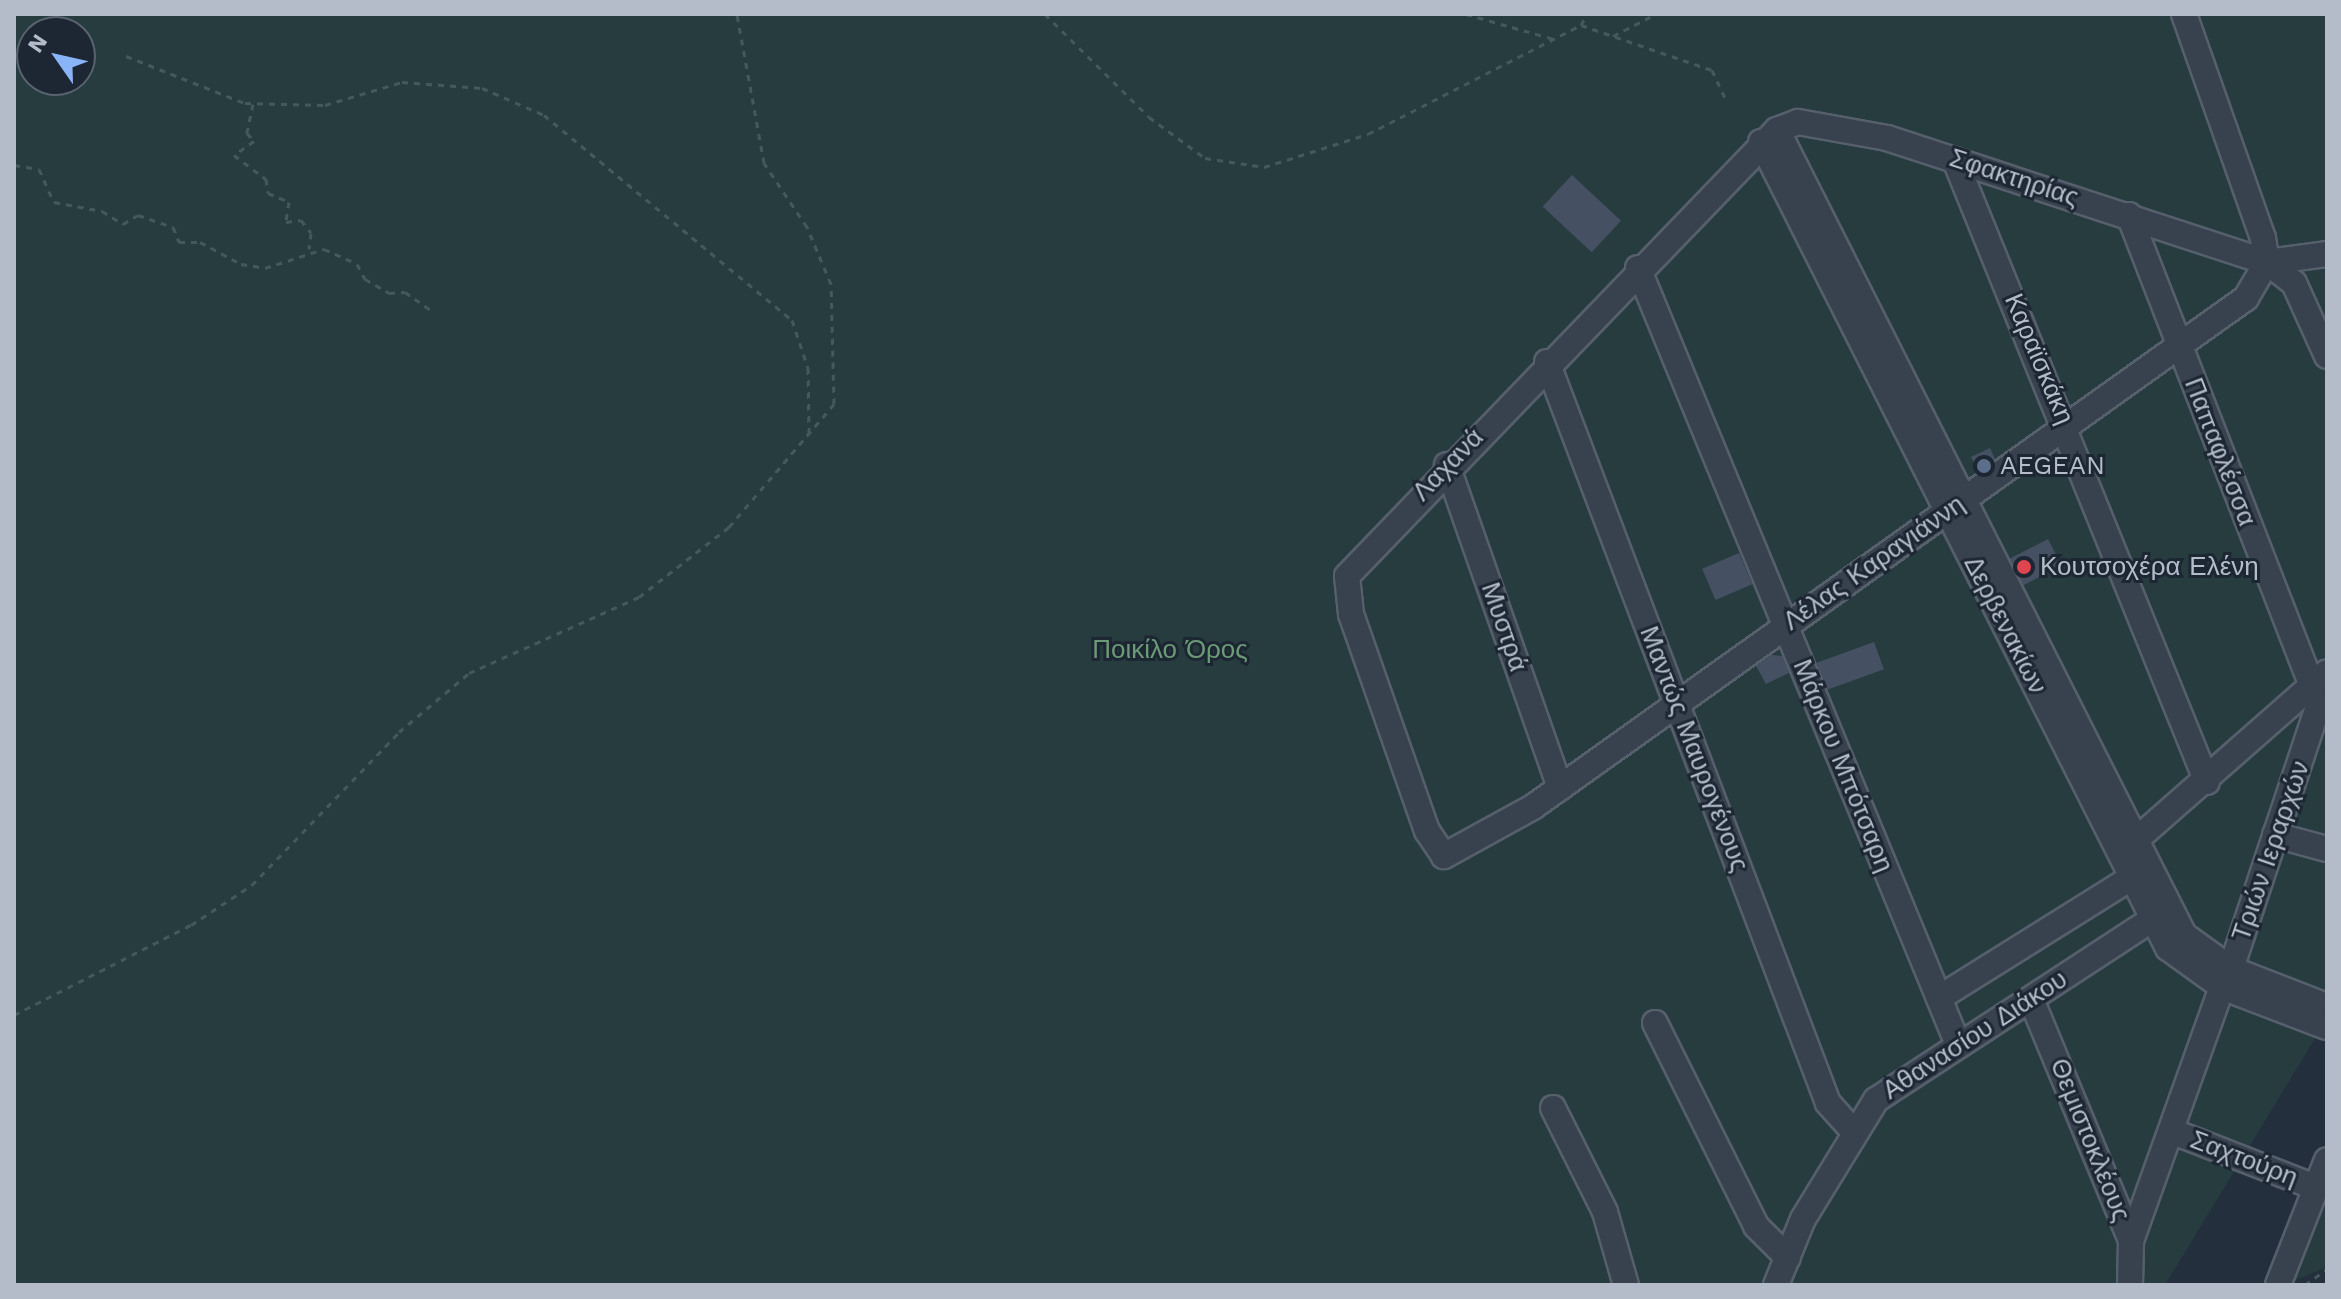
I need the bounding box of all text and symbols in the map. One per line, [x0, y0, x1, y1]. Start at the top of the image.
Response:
north arrow [16, 16, 96, 96]
text: N [22, 30, 52, 57]
street label: Σφακτηρίας [1946, 142, 2082, 214]
street label: Καραϊσκάκη [1998, 289, 2080, 429]
street label: Παπαφλέσσα [2177, 374, 2263, 530]
street label: Λαχανά [1406, 422, 1490, 508]
place label: AEGEAN [2000, 450, 2105, 482]
marker: AEGEAN [1975, 457, 1993, 475]
street label: Λέλας Καραγιάννη [1777, 489, 1971, 637]
street label: Δερβενακίων [1957, 551, 2053, 699]
place label: Κουτσοχέρα Ελένη [2040, 551, 2259, 583]
marker: Κουτσοχέρα Ελένη [2015, 558, 2033, 576]
street label: Μυστρά [1474, 578, 1534, 676]
street label: Μαντώς Μαυρογένους [1633, 622, 1755, 876]
park label: Ποικίλο Όρος [1092, 634, 1248, 666]
street label: Μάρκου Μπότσαρη [1786, 655, 1900, 877]
street label: Τριών Ιεραρχών [2226, 757, 2316, 945]
street label: Αθανασίου Διάκου [1877, 964, 2073, 1106]
street label: Θεμιστοκλέους [2043, 1054, 2137, 1226]
street label: Σαχτούρη [2186, 1124, 2302, 1194]

